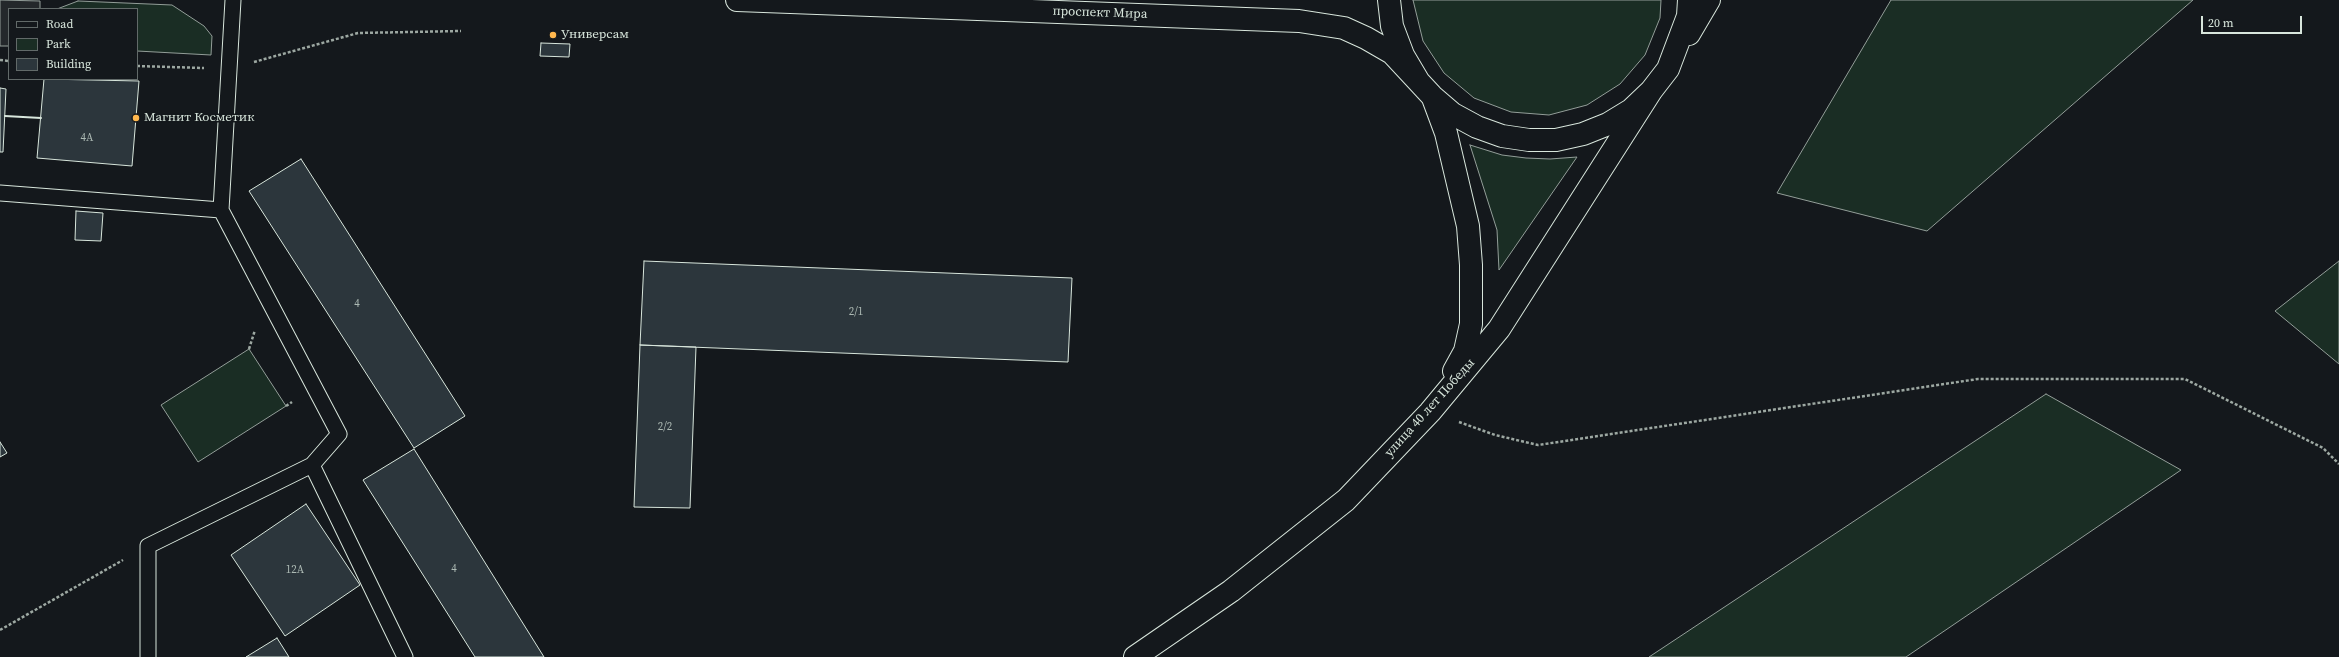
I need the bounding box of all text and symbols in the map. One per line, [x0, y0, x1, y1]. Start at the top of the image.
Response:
street label: проспект Мира [1052, 4, 1148, 22]
legend [8, 8, 138, 80]
scale bar [2203, 8, 2304, 34]
text: 20 m [2208, 15, 2234, 31]
text: Road [46, 16, 73, 32]
place label: Универсам [561, 27, 629, 43]
marker: Универсам [548, 30, 558, 40]
text: Park [46, 36, 71, 52]
text: Building [46, 56, 91, 72]
place label: Магнит Косметик [144, 110, 254, 126]
marker: Магнит Косметик [131, 113, 141, 123]
house number: 4А [81, 131, 93, 145]
house number: 4 [354, 297, 360, 311]
house number: 2/1 [849, 305, 863, 319]
street label: улица 40 лет Победы [1382, 356, 1478, 460]
house number: 2/2 [658, 420, 672, 434]
house number: 4 [451, 562, 457, 576]
house number: 12А [286, 563, 304, 577]

